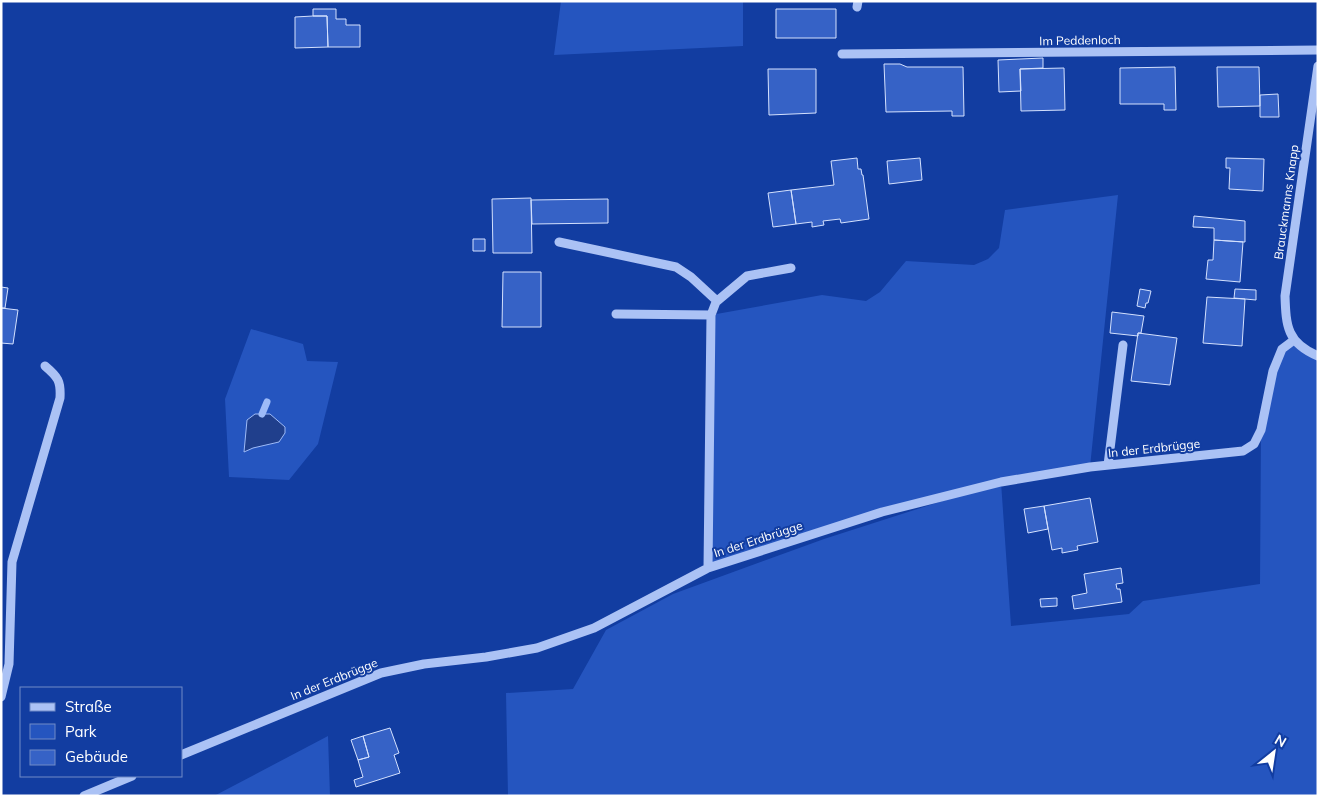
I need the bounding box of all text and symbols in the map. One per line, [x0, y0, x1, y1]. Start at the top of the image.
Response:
street label: Im Peddenloch [1039, 32, 1121, 48]
street label: Brauckmanns Knapp [1271, 144, 1301, 260]
street label: In der Erdbrügge [1107, 436, 1201, 460]
street label: In der Erdbrügge [712, 518, 804, 560]
street label: In der Erdbrügge [288, 655, 380, 703]
legend [20, 687, 182, 777]
text: Straße [65, 697, 112, 716]
text: Park [65, 722, 97, 741]
north arrow [1249, 727, 1299, 777]
text: N [1271, 730, 1290, 751]
text: Gebäude [65, 747, 128, 766]

